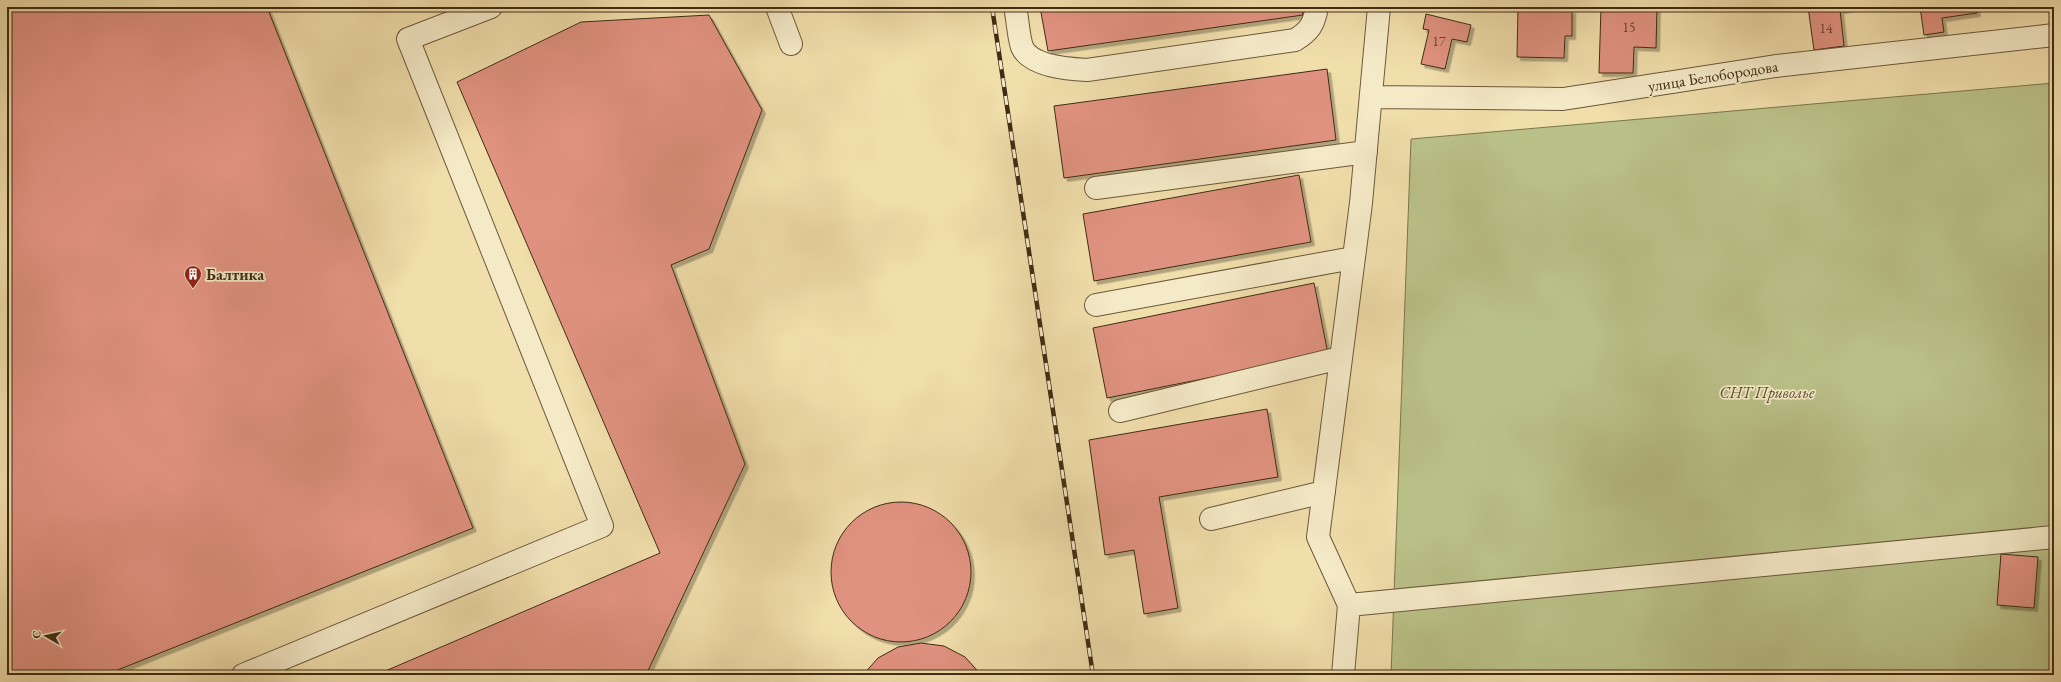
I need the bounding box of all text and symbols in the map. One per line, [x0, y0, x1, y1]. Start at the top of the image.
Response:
house number: 15 [1622, 18, 1636, 36]
house number: 14 [1819, 19, 1833, 37]
house number: 17 [1432, 32, 1446, 50]
street label: улица Белобородова [1646, 55, 1780, 97]
building icon: Балтика [183, 264, 203, 289]
place label: Балтика [206, 264, 265, 285]
park label: СНТ Приволье [1720, 382, 1815, 403]
north arrow [26, 616, 66, 656]
text: С [29, 629, 44, 639]

